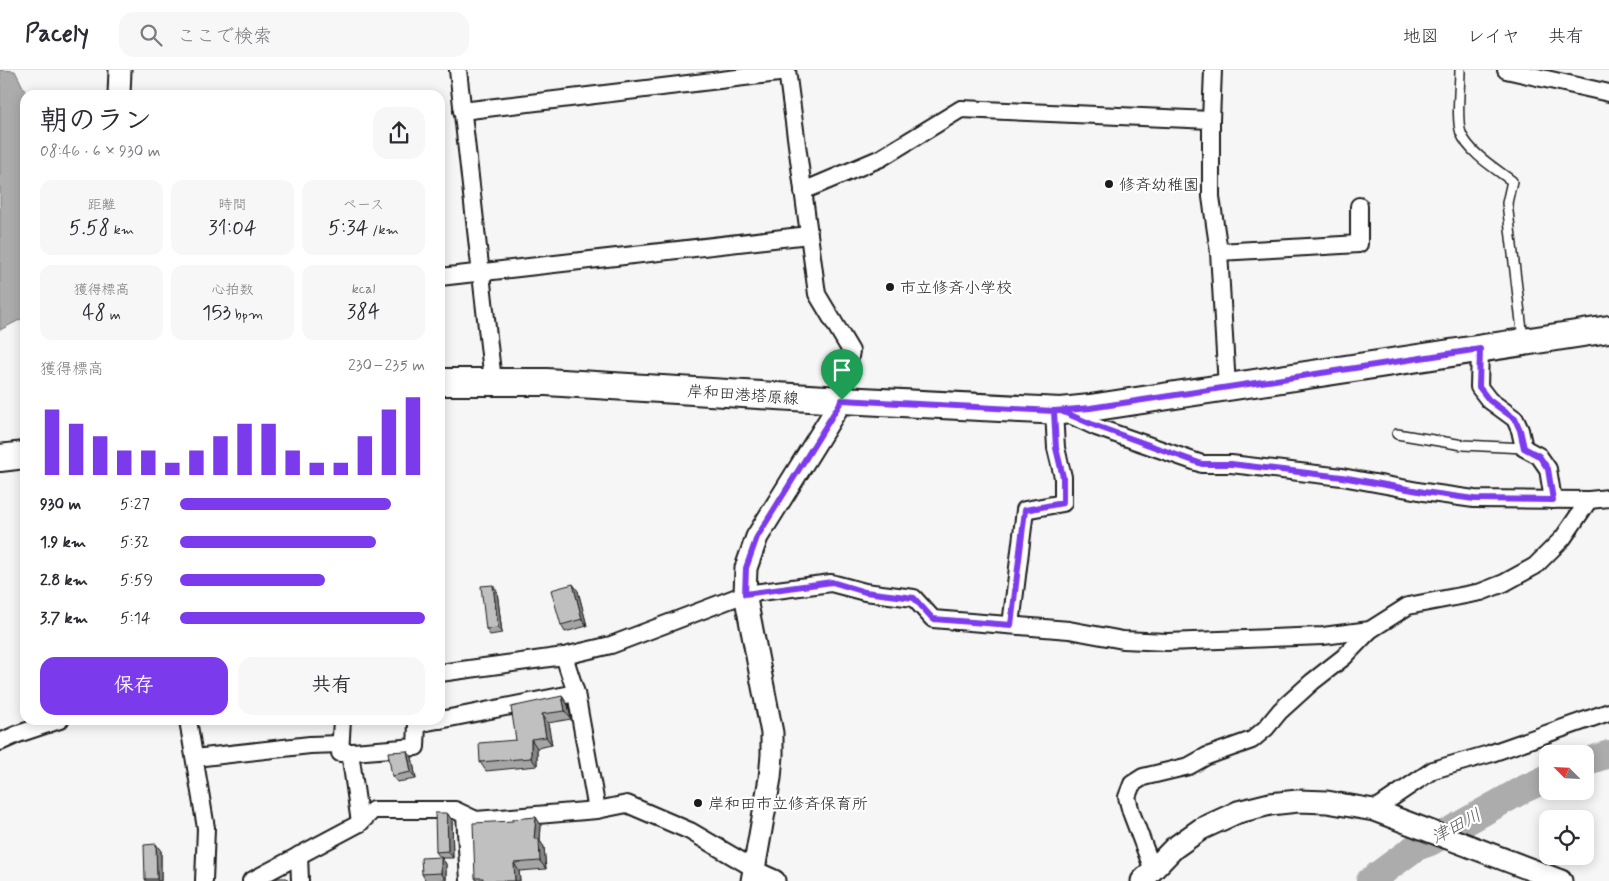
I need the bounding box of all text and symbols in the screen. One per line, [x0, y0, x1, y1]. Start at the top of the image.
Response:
search box [119, 12, 469, 57]
text: Pacely [25, 19, 89, 50]
icon: search [137, 21, 165, 49]
text: ここで検索 [177, 24, 272, 49]
text: 地図 [1403, 25, 1439, 49]
text: レイヤ [1467, 25, 1520, 49]
text: 共有 [1548, 25, 1584, 49]
text: 朝のラン [40, 103, 152, 140]
button: share [373, 107, 425, 159]
text: 08:46 · 6 × 930 m [40, 141, 160, 162]
place label: 修斉幼稚園 [1119, 175, 1199, 196]
marker: 修斉幼稚園 [1103, 178, 1115, 190]
text: 距離 [88, 196, 116, 214]
text: 時間 [219, 196, 247, 214]
text: ペース [343, 196, 384, 214]
text: 5.58 [69, 214, 110, 242]
text: 31:04 [208, 214, 257, 242]
text: 5:34 [328, 214, 369, 242]
text: km [110, 221, 134, 239]
text: /km [369, 221, 399, 239]
place label: 市立修斉小学校 [900, 278, 1012, 299]
text: kcal [352, 280, 375, 298]
text: 獲得標高 [74, 281, 130, 299]
text: 心拍数 [212, 281, 254, 299]
marker: 市立修斉小学校 [884, 281, 896, 293]
text: 384 [347, 298, 380, 326]
text: 48 [82, 299, 106, 327]
text: 153 [202, 299, 231, 327]
text: m [106, 306, 121, 324]
text: bpm [231, 306, 263, 324]
pin [821, 349, 863, 400]
text: 230–235 m [348, 355, 425, 376]
icon: arrive [828, 356, 856, 384]
text: 獲得標高 [40, 359, 104, 380]
street label: 岸和田港塔原線 [686, 381, 799, 410]
text: 930 m [40, 494, 81, 515]
text: 5:27 [120, 494, 150, 515]
text: 1.9 km [40, 532, 86, 553]
text: 5:32 [120, 532, 150, 553]
text: 2.8 km [40, 570, 88, 591]
text: 5:59 [120, 570, 153, 591]
text: 3.7 km [40, 608, 88, 629]
text: 5:14 [120, 608, 151, 629]
button: 保存 [40, 657, 228, 715]
button: 共有 [238, 657, 425, 715]
north arrow [1539, 745, 1594, 800]
map controls [1539, 745, 1594, 865]
place label: 岸和田市立修斉保育所 [708, 794, 868, 815]
marker: 岸和田市立修斉保育所 [692, 797, 704, 809]
water label: 津田川 [1427, 804, 1486, 850]
button: locate [1539, 810, 1594, 865]

